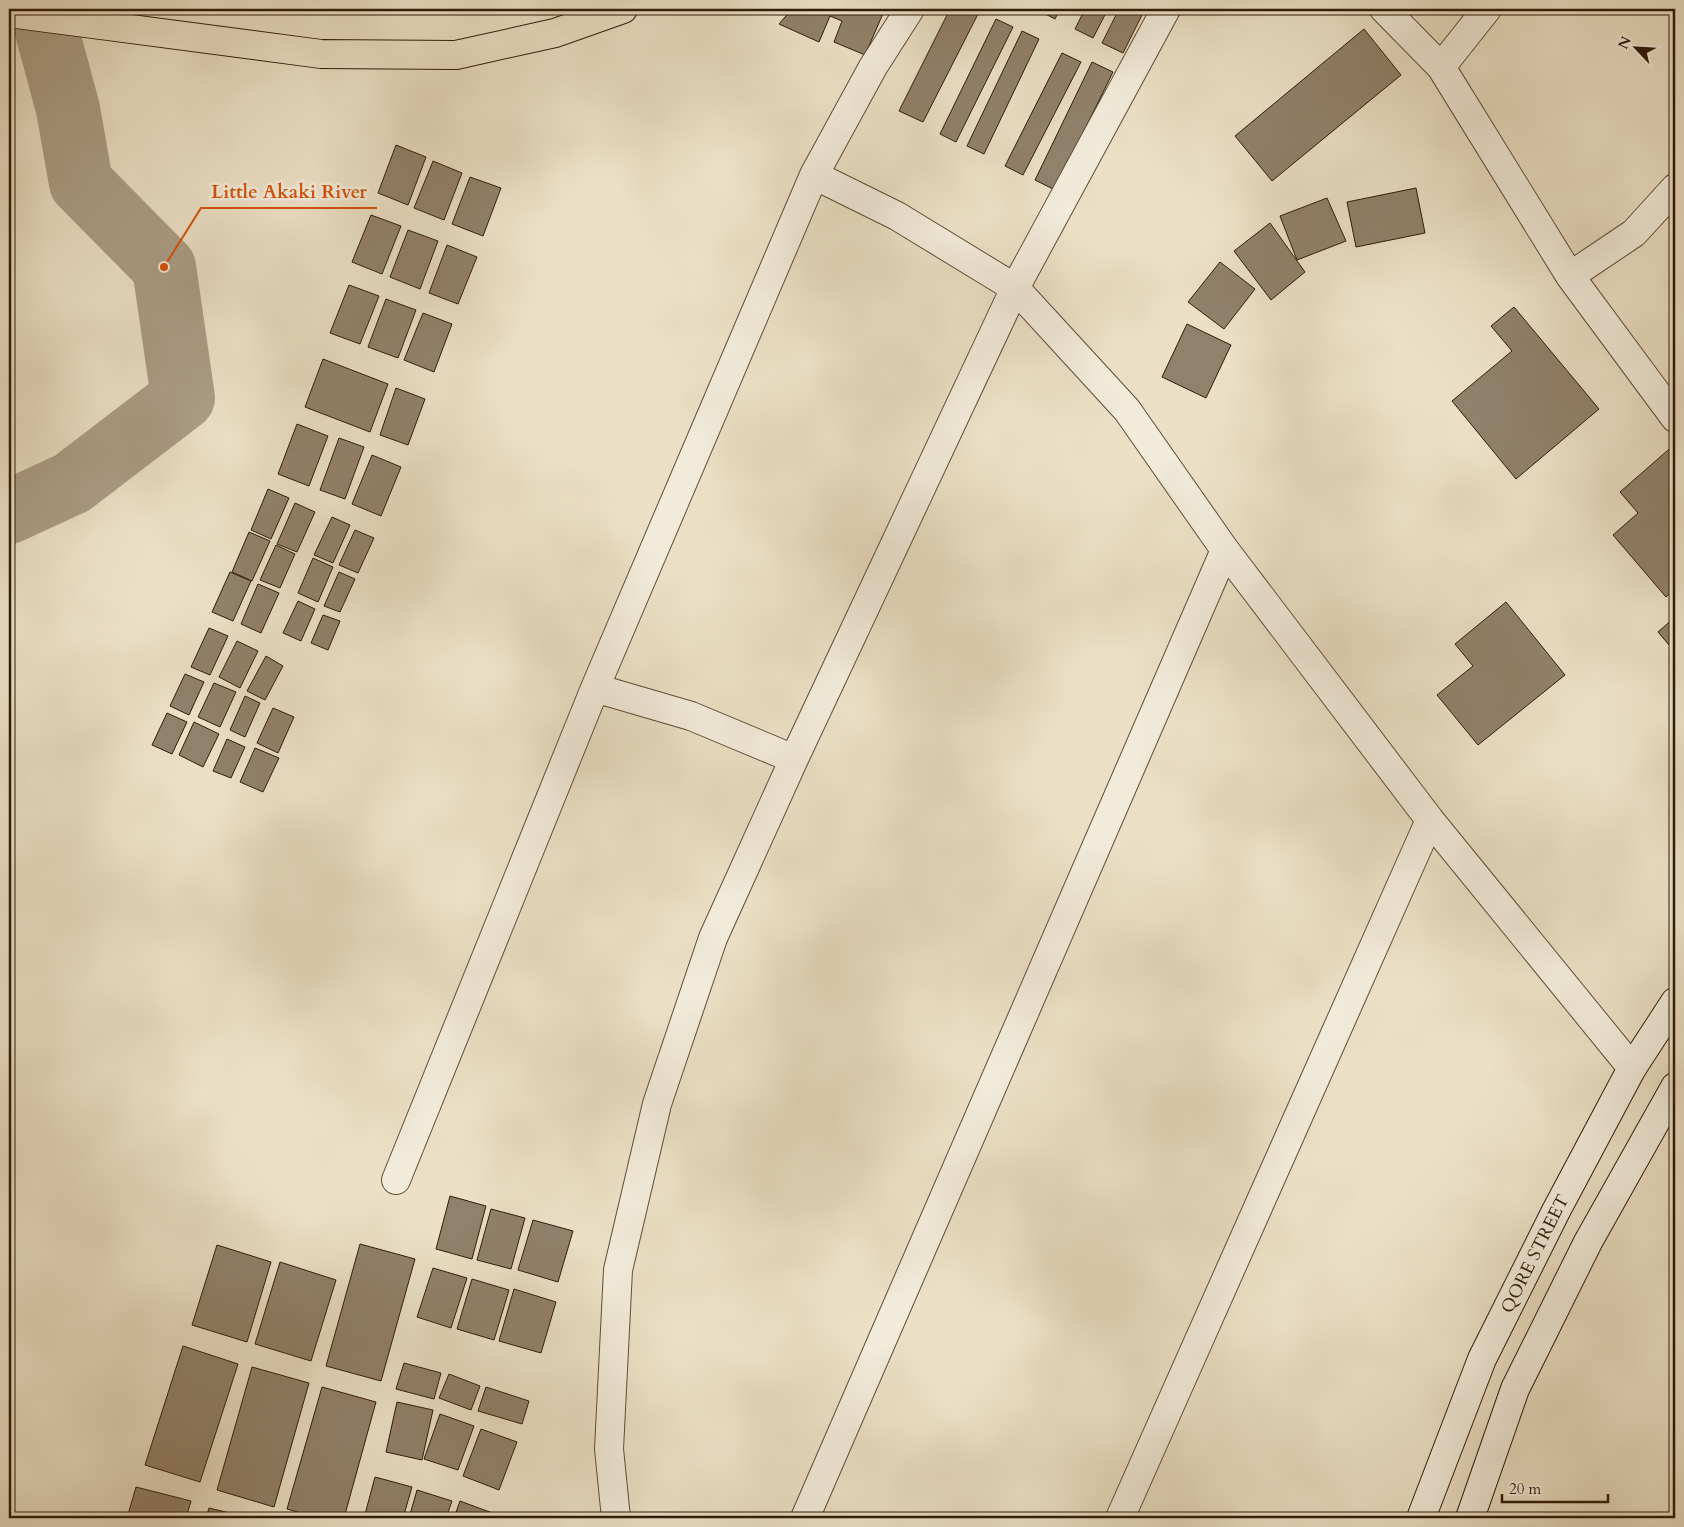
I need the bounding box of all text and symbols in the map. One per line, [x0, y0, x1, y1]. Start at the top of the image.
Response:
north arrow [1612, 22, 1662, 72]
text: N [1613, 33, 1636, 52]
callout: Little Akaki River [201, 174, 377, 208]
text: Little Akaki River [211, 179, 367, 205]
street label: QORE STREET [1494, 1190, 1575, 1317]
scale bar [1502, 1472, 1608, 1504]
text: 20 m [1509, 1479, 1541, 1499]

